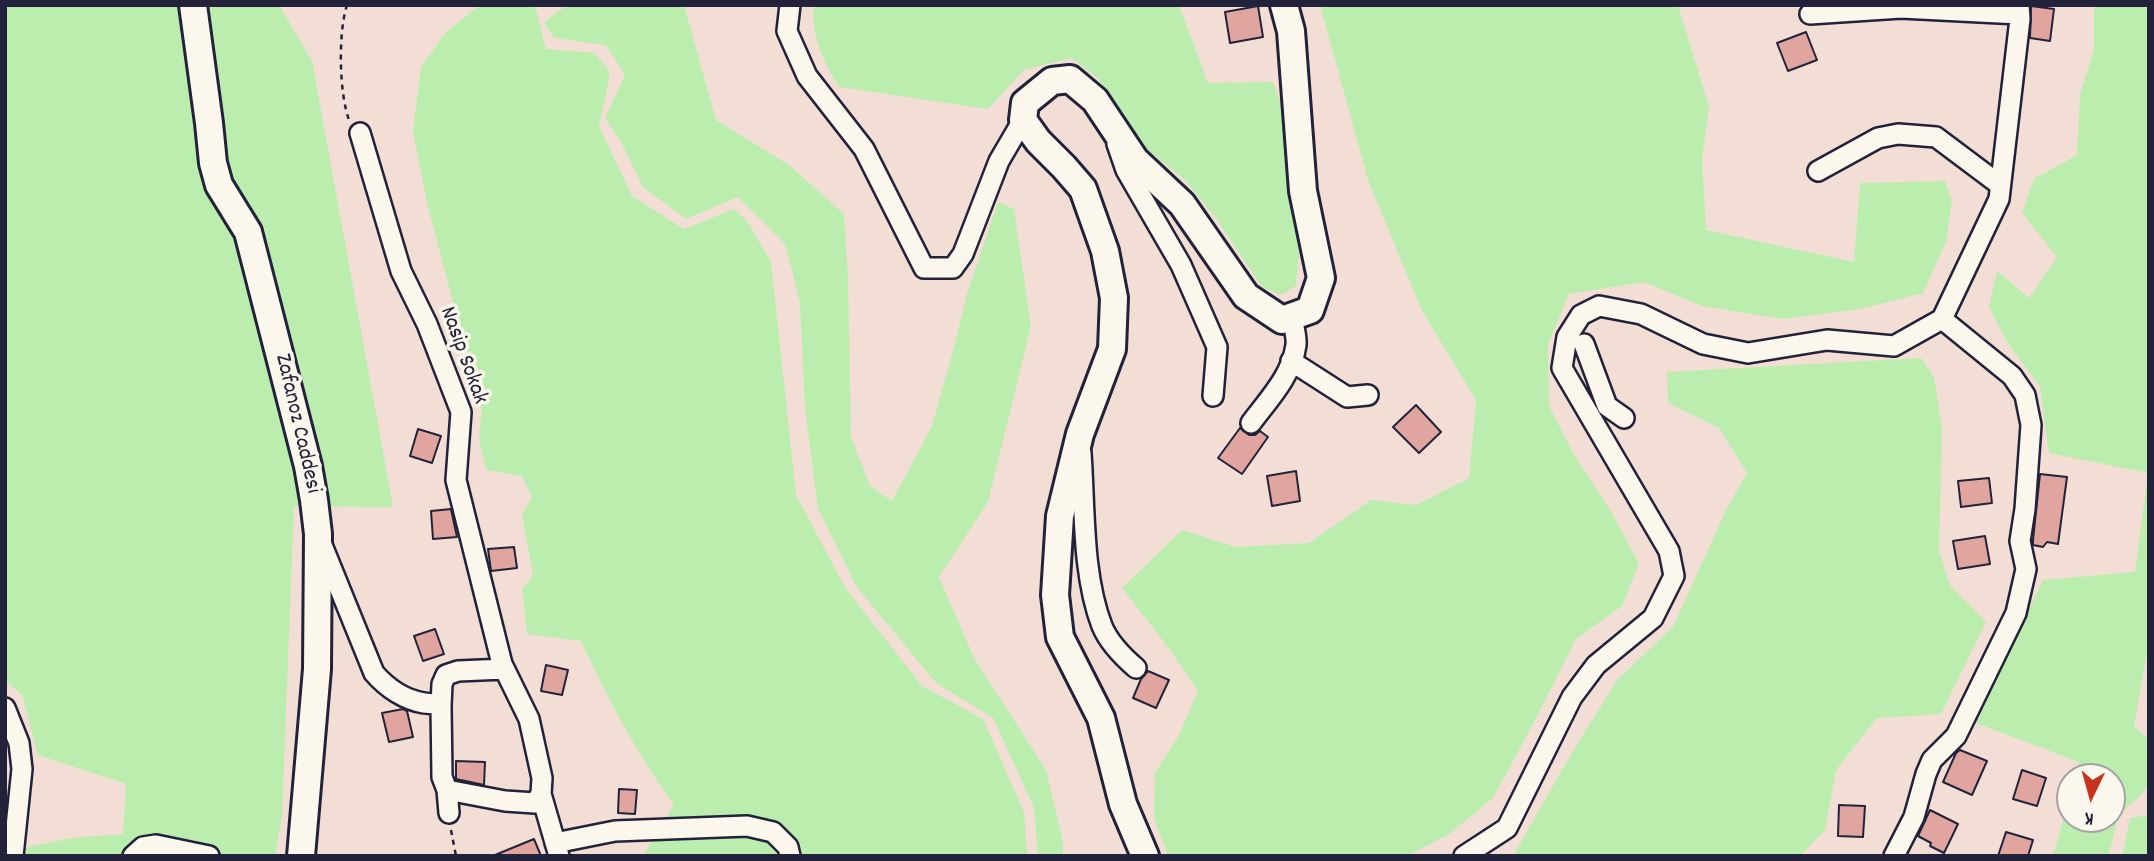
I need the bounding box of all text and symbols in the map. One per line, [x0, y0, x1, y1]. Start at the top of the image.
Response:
street label: Nasip Sokak [432, 303, 492, 409]
street label: Zafanoz Caddesi [267, 352, 325, 496]
north arrow [2056, 763, 2126, 833]
text: K [2084, 804, 2095, 831]

